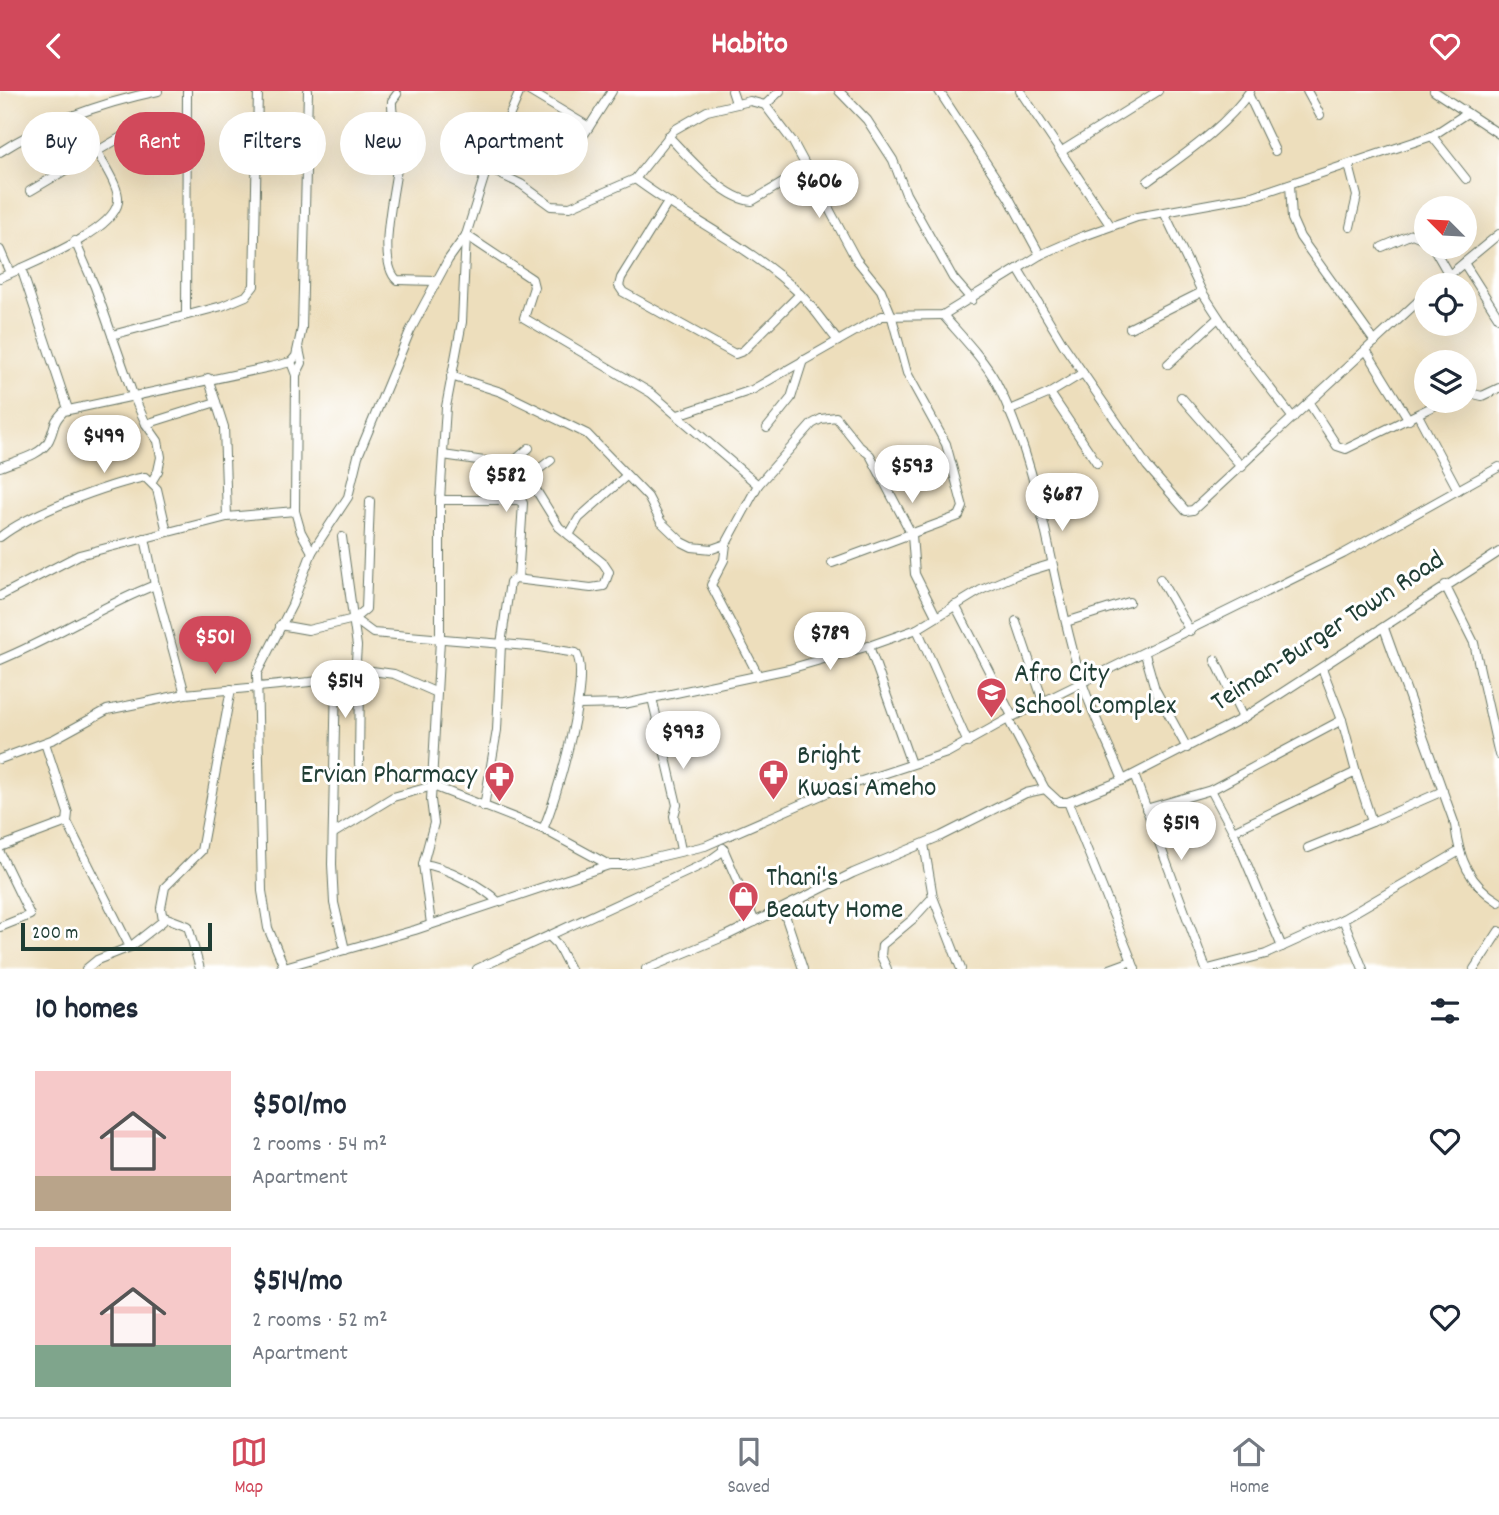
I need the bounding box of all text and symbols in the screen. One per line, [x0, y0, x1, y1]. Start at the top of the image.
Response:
text: Habito [711, 23, 788, 69]
icon: back [35, 27, 73, 65]
icon: heart [1426, 27, 1464, 65]
chip: Buy [21, 112, 100, 175]
chip: Rent [114, 112, 205, 175]
chip: Filters [219, 112, 326, 175]
chip: New [340, 112, 426, 175]
chip: Apartment [440, 112, 588, 175]
pin: $606 [778, 160, 860, 220]
text: $606 [796, 166, 842, 199]
north arrow [1414, 196, 1477, 259]
map controls [1414, 196, 1477, 413]
button: locate [1414, 273, 1477, 336]
button: layers [1414, 350, 1477, 413]
pin: $499 [63, 415, 145, 475]
text: $499 [83, 421, 125, 454]
pin: $593 [871, 445, 953, 505]
text: $593 [890, 451, 934, 484]
pin: $582 [465, 455, 547, 514]
text: $582 [485, 460, 527, 493]
pin: $687 [1021, 473, 1103, 533]
text: $687 [1042, 479, 1082, 512]
street label: Teiman-Burger Town Road [1204, 542, 1454, 724]
pin: $789 [789, 613, 871, 672]
pin: $501 [174, 617, 256, 676]
text: $789 [810, 618, 850, 651]
text: $501 [195, 622, 235, 655]
place label: Afro City School Complex [1014, 656, 1176, 728]
pin: $514 [304, 661, 386, 720]
text: $514 [327, 666, 363, 699]
school or university icon: Afro City School Complex [974, 675, 1008, 719]
pin: $993 [642, 711, 724, 771]
text: $993 [662, 717, 704, 750]
place label: Bright Kwasi Ameho [797, 738, 937, 810]
place label: Ervian Pharmacy [301, 757, 478, 797]
pharmacy icon: Bright Kwasi Ameho [757, 757, 791, 801]
pharmacy icon: Ervian Pharmacy [483, 760, 517, 804]
pin: $519 [1140, 803, 1222, 862]
text: $519 [1162, 808, 1200, 841]
place label: Thani's Beauty Home [766, 860, 903, 932]
shop icon: Thani's Beauty Home [726, 879, 760, 923]
scale bar [21, 920, 212, 952]
text: 200 m [32, 921, 78, 948]
text: 10 homes [35, 990, 138, 1033]
icon: filters [1426, 992, 1464, 1030]
text: $501/mo [252, 1086, 347, 1129]
icon: home [91, 1099, 175, 1183]
icon: heart [1426, 1122, 1464, 1160]
text: 2 rooms · 54 m² [252, 1129, 387, 1162]
text: Apartment [252, 1162, 348, 1195]
text: $514/mo [252, 1262, 343, 1305]
icon: home [91, 1275, 175, 1359]
icon: heart [1426, 1298, 1464, 1336]
text: 2 rooms · 52 m² [252, 1305, 388, 1338]
text: Apartment [252, 1338, 348, 1371]
tab: Map [230, 1433, 268, 1502]
tab: Saved [727, 1433, 770, 1502]
tab: Home [1230, 1433, 1269, 1502]

